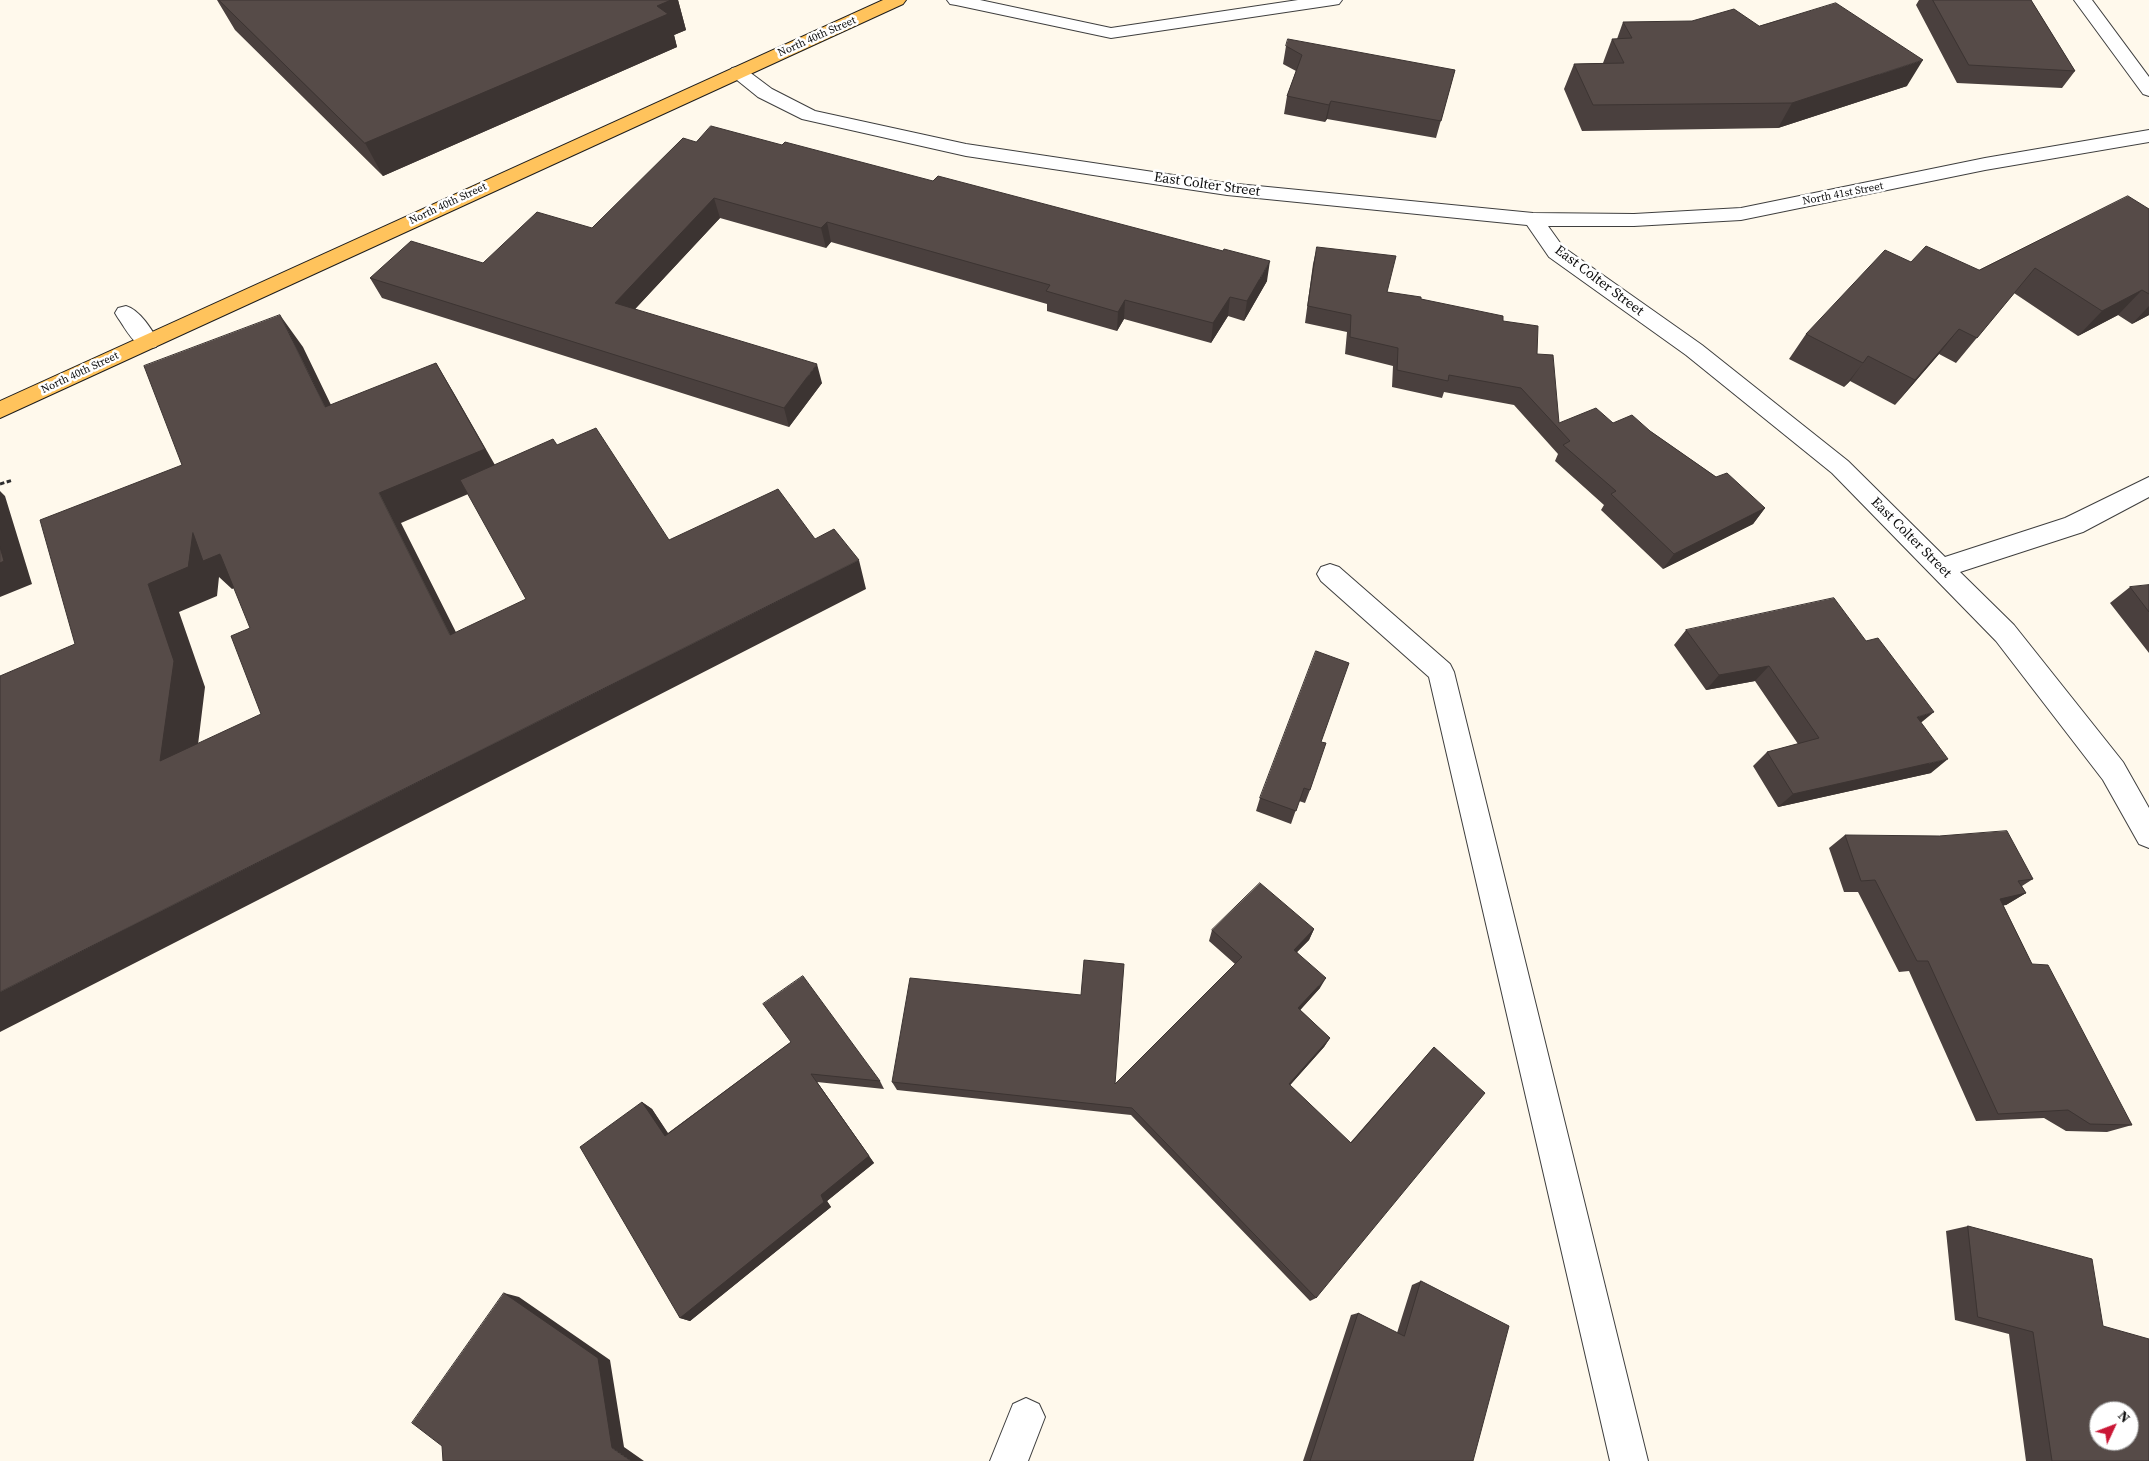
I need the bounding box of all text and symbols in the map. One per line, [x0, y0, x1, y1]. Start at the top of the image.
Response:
street label: North 40th Street [776, 14, 858, 60]
street label: East Colter Street [1153, 169, 1261, 201]
street label: North 40th Street [407, 180, 489, 228]
street label: North 41st Street [1802, 180, 1884, 208]
street label: East Colter Street [1551, 242, 1647, 320]
street label: North 40th Street [39, 349, 121, 397]
street label: East Colter Street [1867, 494, 1955, 582]
north arrow [2089, 1401, 2139, 1451]
text: N [2113, 1406, 2135, 1427]

